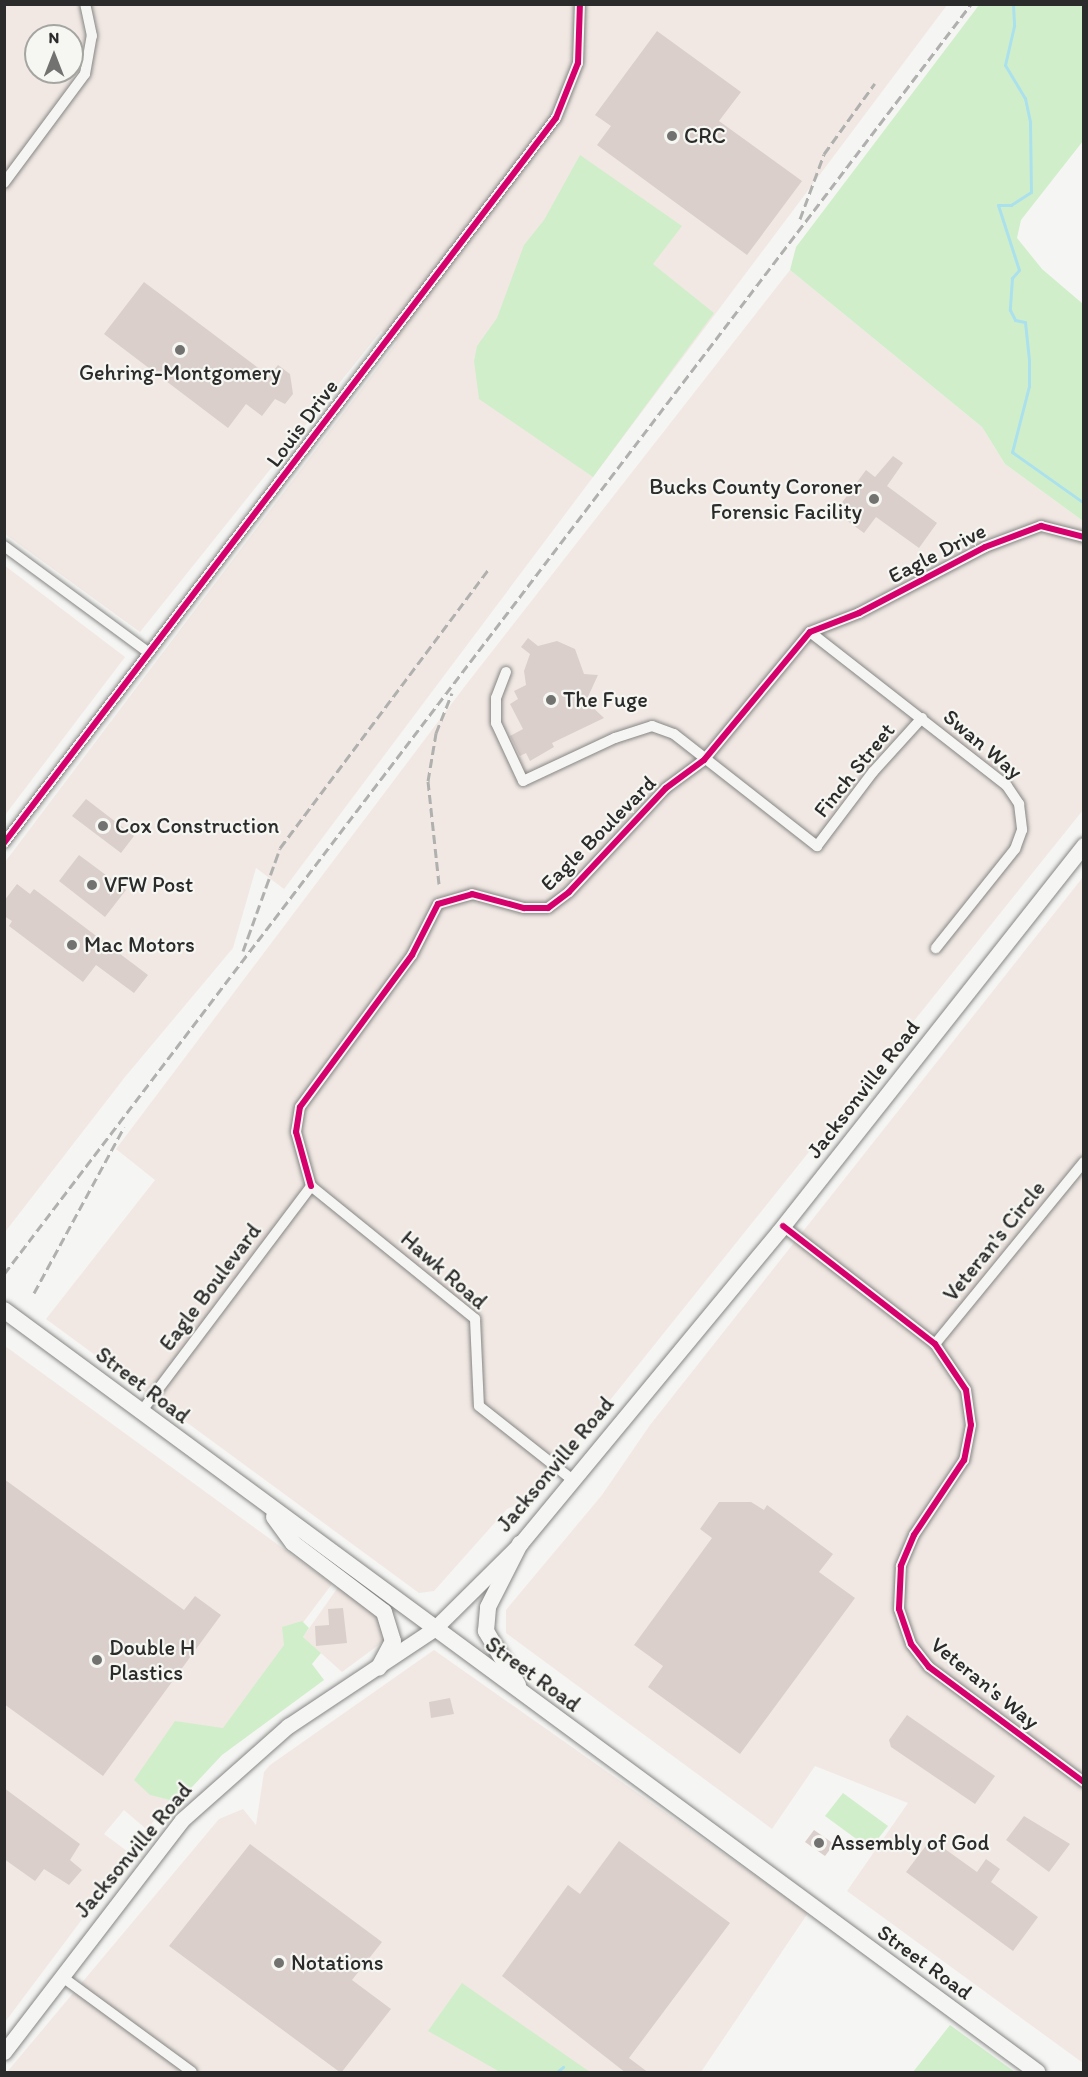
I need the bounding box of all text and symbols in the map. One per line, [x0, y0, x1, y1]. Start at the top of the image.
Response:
north arrow [24, 24, 84, 84]
text: N [49, 28, 59, 47]
place label: CRC [684, 123, 726, 149]
marker: CRC [665, 129, 679, 143]
marker: Gehring-Montgomery [173, 343, 187, 357]
place label: Gehring-Montgomery [79, 360, 281, 386]
street label: Louis Drive [260, 373, 344, 473]
place label: Bucks County Coroner Forensic Facility [649, 473, 862, 524]
marker: Bucks County Coroner Forensic Facility [867, 492, 881, 506]
street label: Eagle Drive [884, 517, 990, 589]
place label: The Fuge [563, 687, 648, 713]
marker: The Fuge [544, 693, 558, 707]
street label: Swan Way [938, 703, 1028, 785]
street label: Finch Street [808, 717, 900, 823]
street label: Eagle Boulevard [534, 769, 662, 897]
place label: Cox Construction [115, 813, 280, 839]
marker: Cox Construction [96, 819, 110, 833]
place label: VFW Post [104, 872, 193, 898]
marker: VFW Post [85, 878, 99, 892]
place label: Mac Motors [84, 932, 194, 958]
marker: Mac Motors [65, 938, 79, 952]
street label: Jacksonville Road [801, 1015, 925, 1163]
street label: Veteran's Circle [937, 1175, 1051, 1307]
street label: Eagle Boulevard [153, 1218, 267, 1356]
street label: Hawk Road [396, 1226, 492, 1314]
street label: Street Road [91, 1341, 195, 1429]
street label: Jacksonville Road [491, 1391, 619, 1537]
street label: Street Road [481, 1631, 585, 1717]
street label: Veteran's Way [925, 1631, 1045, 1735]
place label: Double H Plastics [109, 1634, 195, 1686]
marker: Double H Plastics [90, 1653, 104, 1667]
street label: Jacksonville Road [69, 1777, 197, 1923]
place label: Assembly of God [831, 1830, 990, 1856]
marker: Assembly of God [812, 1836, 826, 1850]
street label: Street Road [873, 1919, 977, 2005]
place label: Notations [291, 1950, 383, 1976]
marker: Notations [272, 1956, 286, 1970]

